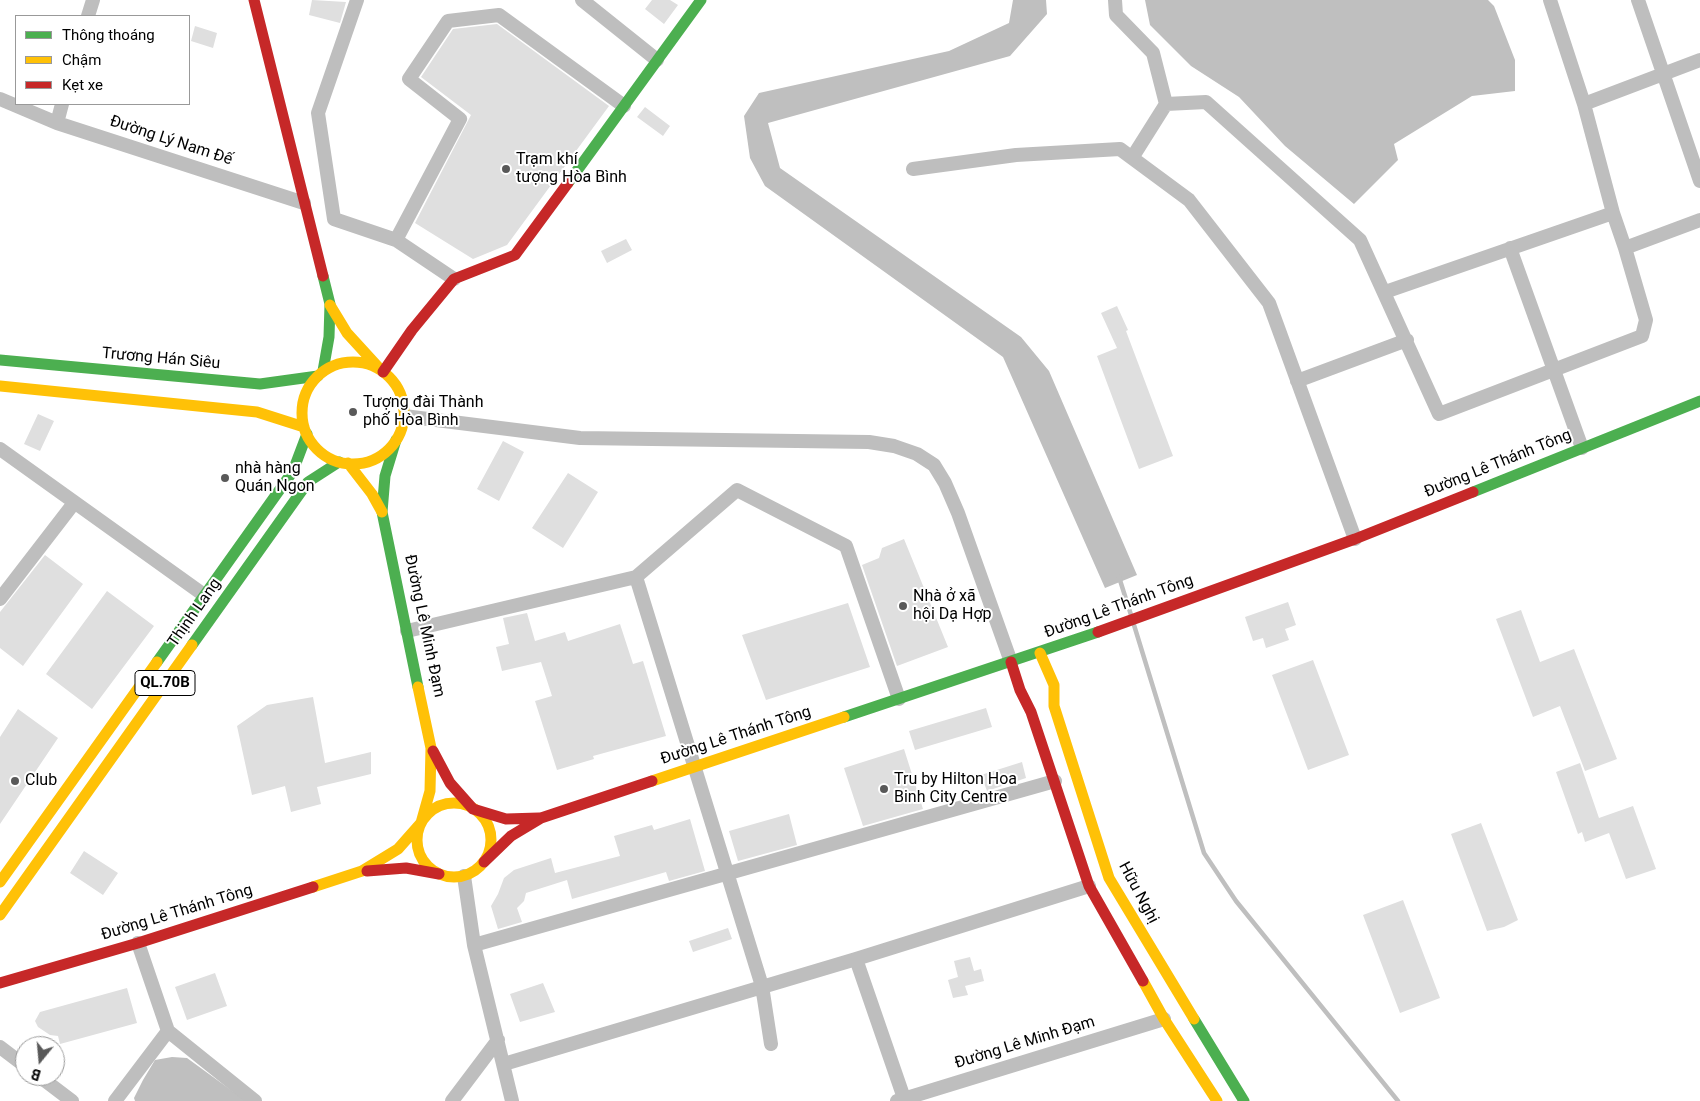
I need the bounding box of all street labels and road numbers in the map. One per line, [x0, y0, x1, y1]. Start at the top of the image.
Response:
street label: Đường Lý Nam Đế [107, 112, 235, 170]
street label: Trương Hán Siêu [101, 344, 221, 374]
street label: Đường Lê Thánh Tông [1422, 426, 1574, 502]
street label: Đường Lê Minh Đạm [399, 553, 449, 699]
street label: Đường Lê Thánh Tông [1042, 571, 1196, 643]
street label: Thịnh Lang [164, 575, 226, 651]
road number: QL.70B [135, 670, 195, 696]
street label: Đường Lê Thánh Tông [658, 703, 814, 769]
street label: Hữu Nghị [1114, 859, 1162, 927]
street label: Đường Lê Thánh Tông [99, 881, 255, 945]
street label: Đường Lê Minh Đạm [953, 1013, 1097, 1073]

